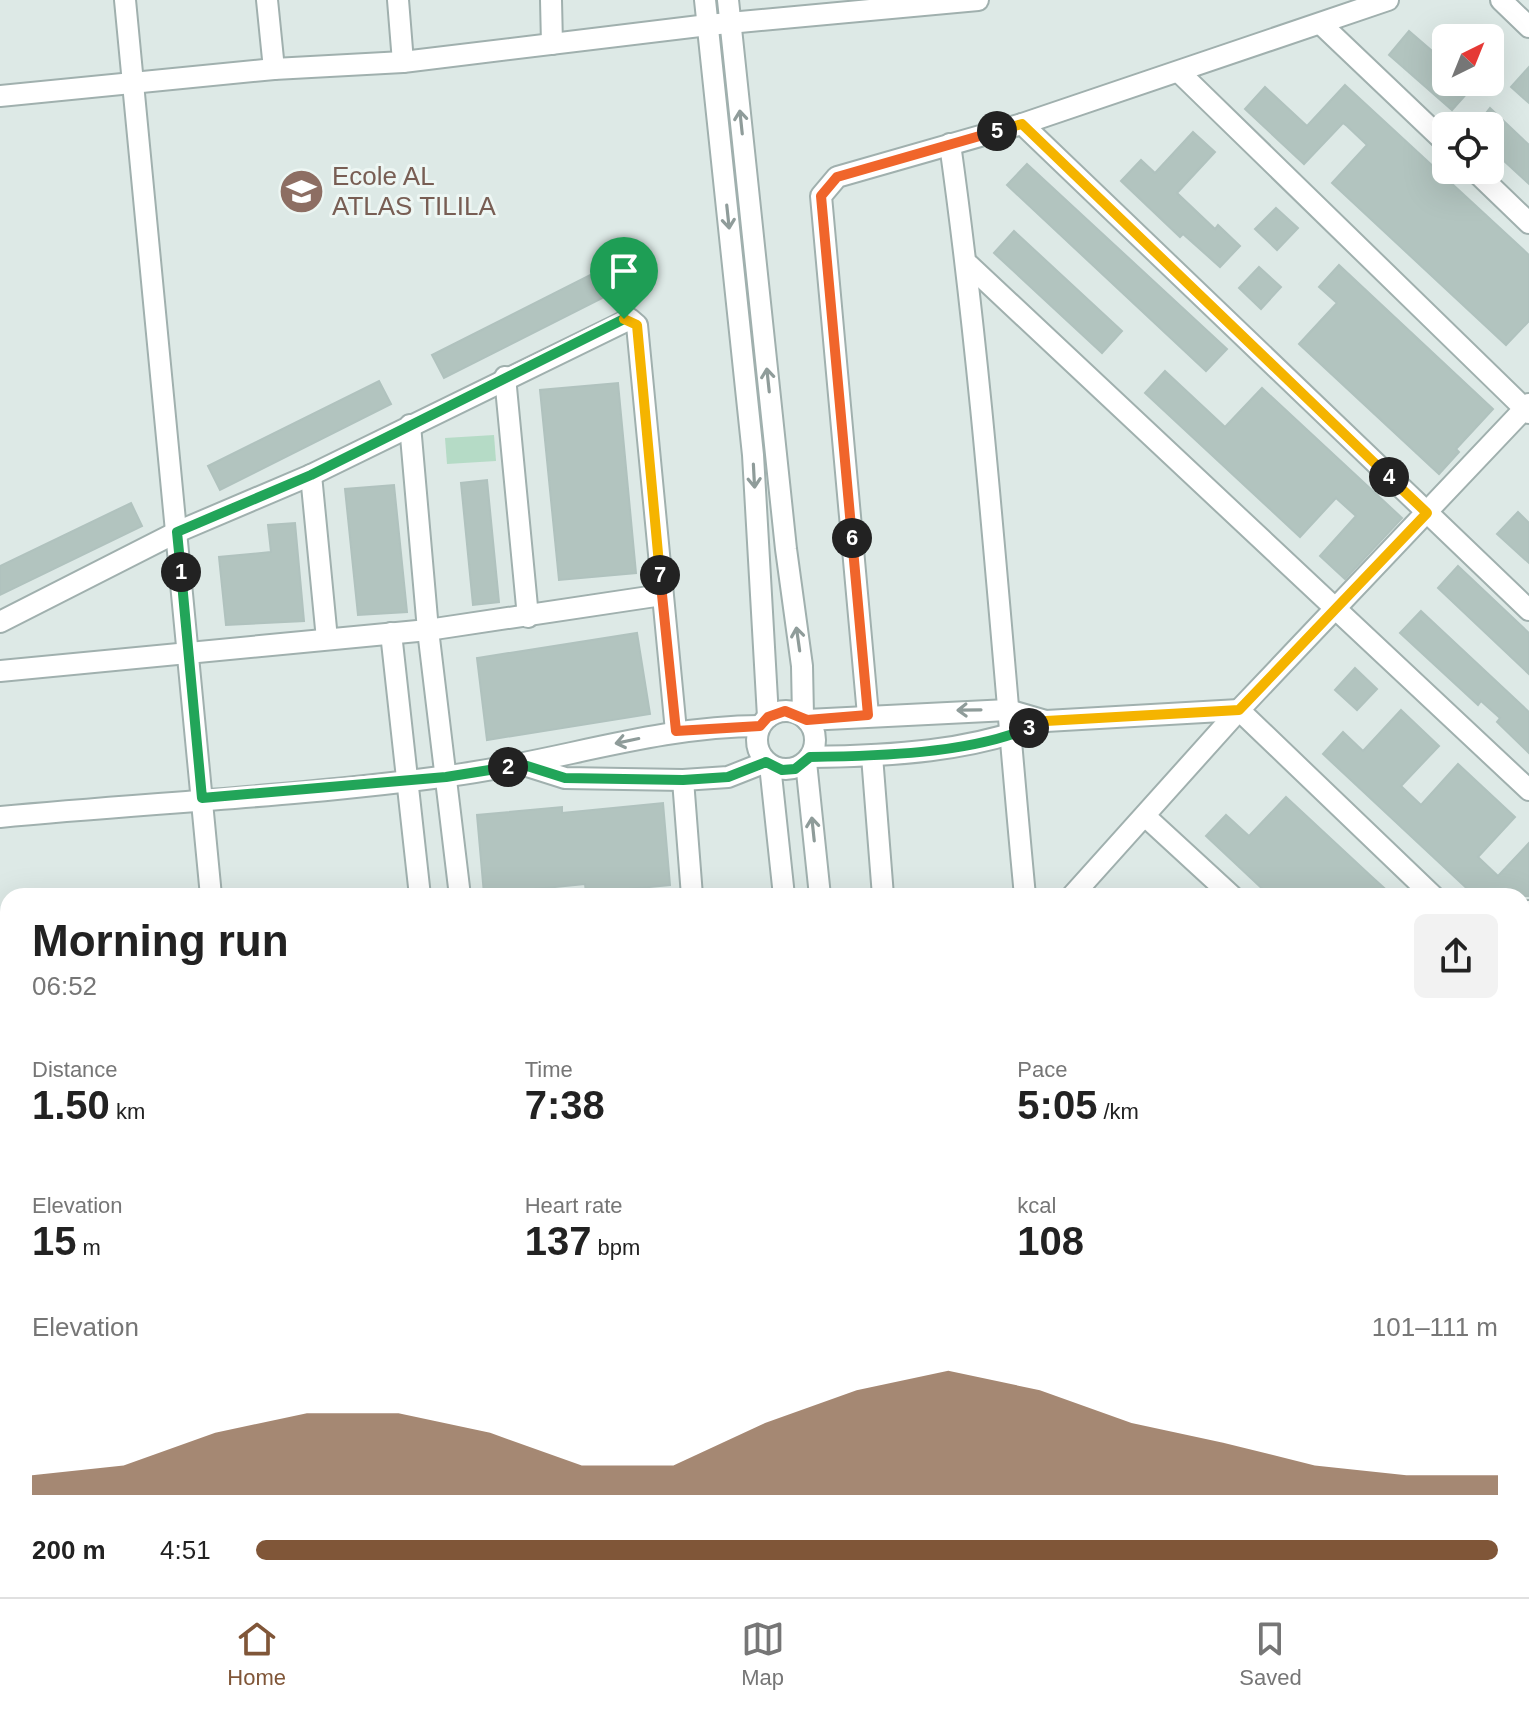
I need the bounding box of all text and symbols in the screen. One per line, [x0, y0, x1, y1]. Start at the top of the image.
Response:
north arrow [1432, 24, 1504, 96]
map controls [1432, 24, 1504, 184]
one-way arrow [733, 109, 748, 136]
pin: 5 [977, 111, 1017, 151]
button: locate [1432, 112, 1504, 184]
text: 5 [991, 118, 1003, 143]
place label: Ecole AL ATLAS TILILA [332, 161, 496, 221]
school or university icon: Ecole AL ATLAS TILILA [277, 167, 325, 215]
one-way arrow [720, 203, 735, 230]
pin [590, 237, 658, 319]
icon: arrive [602, 249, 646, 293]
one-way arrow [760, 367, 775, 394]
pin: 4 [1369, 457, 1409, 497]
one-way arrow [746, 462, 761, 489]
text: 4 [1383, 464, 1395, 489]
pin: 6 [832, 518, 872, 558]
text: 6 [846, 525, 858, 550]
pin: 1 [161, 552, 201, 592]
pin: 7 [640, 555, 680, 595]
text: 1 [175, 559, 187, 584]
text: 7 [654, 562, 666, 587]
one-way arrow [790, 626, 805, 652]
one-way arrow [956, 703, 983, 718]
pin: 3 [1009, 708, 1049, 748]
text: 3 [1023, 715, 1035, 740]
one-way arrow [615, 734, 641, 749]
pin: 2 [488, 747, 528, 787]
text: 2 [502, 754, 514, 779]
one-way arrow [805, 816, 820, 843]
button: share [1414, 914, 1498, 998]
text: Morning run [32, 916, 289, 965]
text: 06:52 [32, 971, 97, 1001]
text: Distance [32, 1057, 118, 1082]
text: Time [525, 1057, 573, 1082]
text: Pace [1017, 1057, 1067, 1082]
text: 1.50 [32, 1083, 110, 1127]
text: 7:38 [525, 1083, 605, 1127]
text: 5:05 [1017, 1083, 1097, 1127]
text: km [110, 1099, 145, 1124]
text: /km [1097, 1099, 1139, 1124]
text: Elevation [32, 1193, 123, 1218]
text: Heart rate [525, 1193, 622, 1218]
text: kcal [1017, 1193, 1056, 1218]
text: 15 [32, 1219, 77, 1263]
text: 137 [525, 1219, 591, 1263]
text: 108 [1017, 1219, 1084, 1263]
text: m [77, 1235, 101, 1260]
text: bpm [591, 1235, 640, 1260]
text: Elevation [32, 1312, 139, 1342]
text: 101–111 m [1372, 1312, 1498, 1342]
text: 200 m [32, 1535, 106, 1565]
text: 4:51 [160, 1535, 211, 1565]
tab: Home [227, 1617, 286, 1691]
tab: Map [741, 1617, 785, 1691]
tab: Saved [1239, 1617, 1302, 1691]

